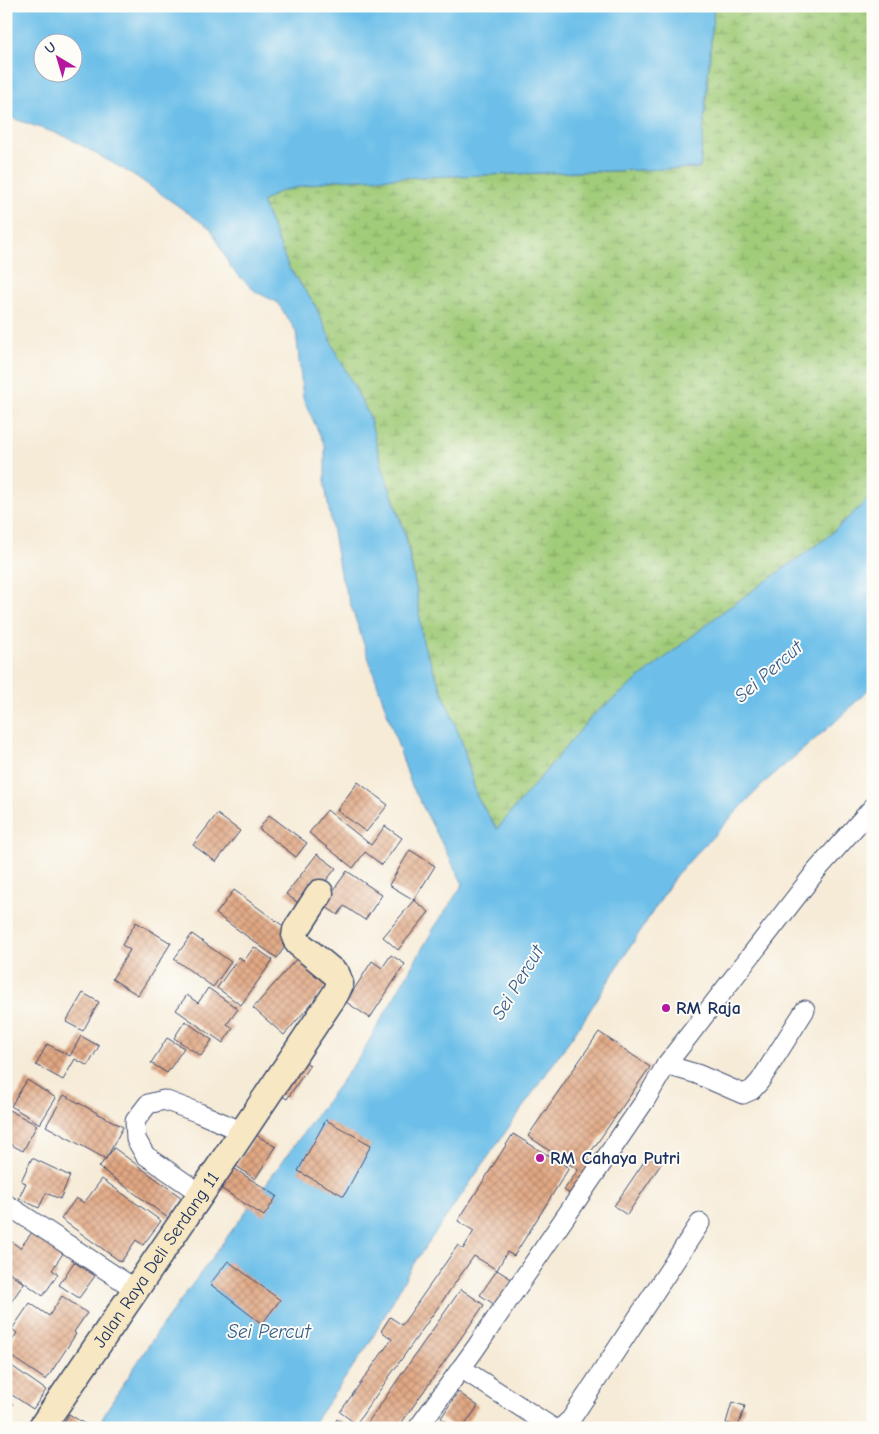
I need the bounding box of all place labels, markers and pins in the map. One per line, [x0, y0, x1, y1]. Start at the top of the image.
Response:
place label: RM Raja [676, 998, 741, 1019]
marker: RM Raja [660, 1002, 672, 1014]
place label: RM Cahaya Putri [550, 1148, 680, 1169]
marker: RM Cahaya Putri [534, 1152, 546, 1164]

